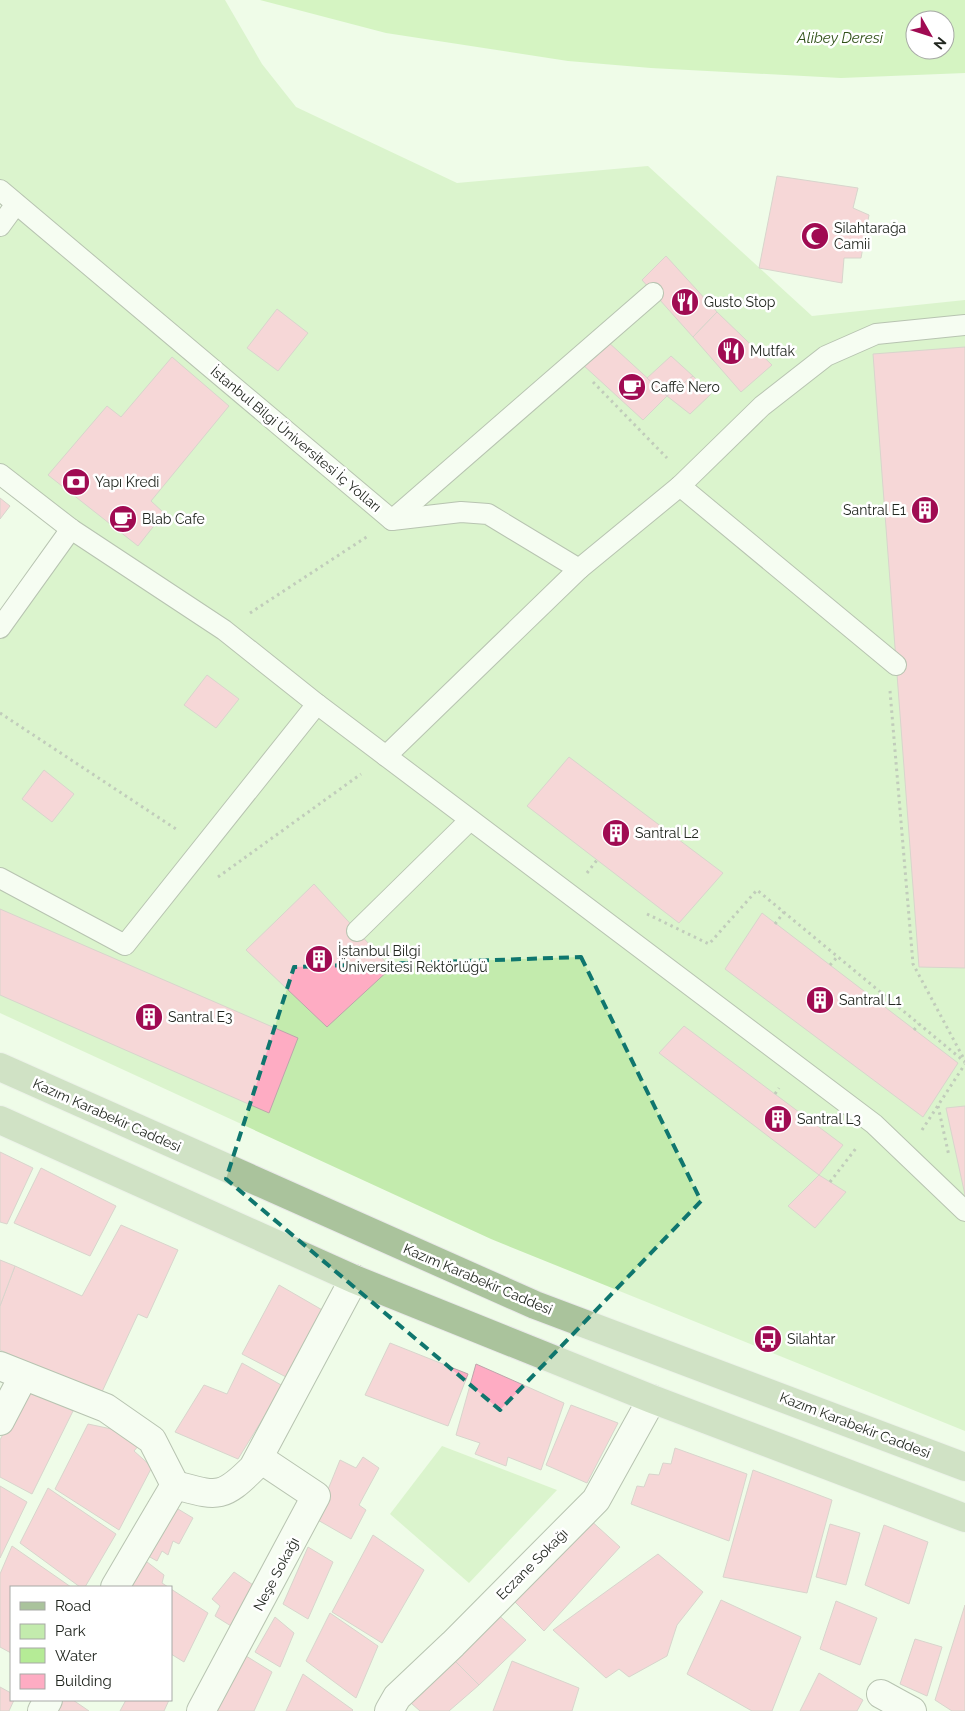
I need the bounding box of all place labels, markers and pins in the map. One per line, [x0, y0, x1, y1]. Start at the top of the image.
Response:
place label: Silahtarağa Camii [834, 220, 906, 252]
mosque icon: Silahtarağa Camii [800, 221, 830, 251]
restaurant icon: Gusto Stop [670, 287, 700, 317]
place label: Gusto Stop [704, 294, 776, 310]
restaurant icon: Mutfak [716, 336, 746, 366]
place label: Mutfak [750, 343, 796, 359]
cafe icon: Caffè Nero [617, 372, 647, 402]
place label: Caffè Nero [651, 379, 720, 395]
bank icon: Yapı Kredi [61, 467, 91, 497]
place label: Yapı Kredi [95, 474, 159, 490]
building icon: Santral E1 [910, 495, 940, 525]
place label: Santral E1 [843, 502, 906, 518]
cafe icon: Blab Cafe [108, 504, 138, 534]
place label: Blab Cafe [142, 511, 205, 527]
building icon: Santral L2 [601, 818, 631, 848]
place label: Santral L2 [635, 825, 699, 841]
place label: İstanbul Bilgi Üniversitesi Rektörlüğü [338, 941, 487, 975]
building icon: İstanbul Bilgi Üniversitesi Rektörlüğü [304, 944, 334, 974]
building icon: Santral L1 [805, 985, 835, 1015]
place label: Santral L1 [839, 992, 902, 1008]
building icon: Santral E3 [134, 1002, 164, 1032]
place label: Santral E3 [168, 1009, 232, 1025]
building icon: Santral L3 [763, 1104, 793, 1134]
place label: Santral L3 [797, 1111, 861, 1127]
bus stop icon: Silahtar [753, 1324, 783, 1354]
place label: Silahtar [787, 1331, 835, 1347]

